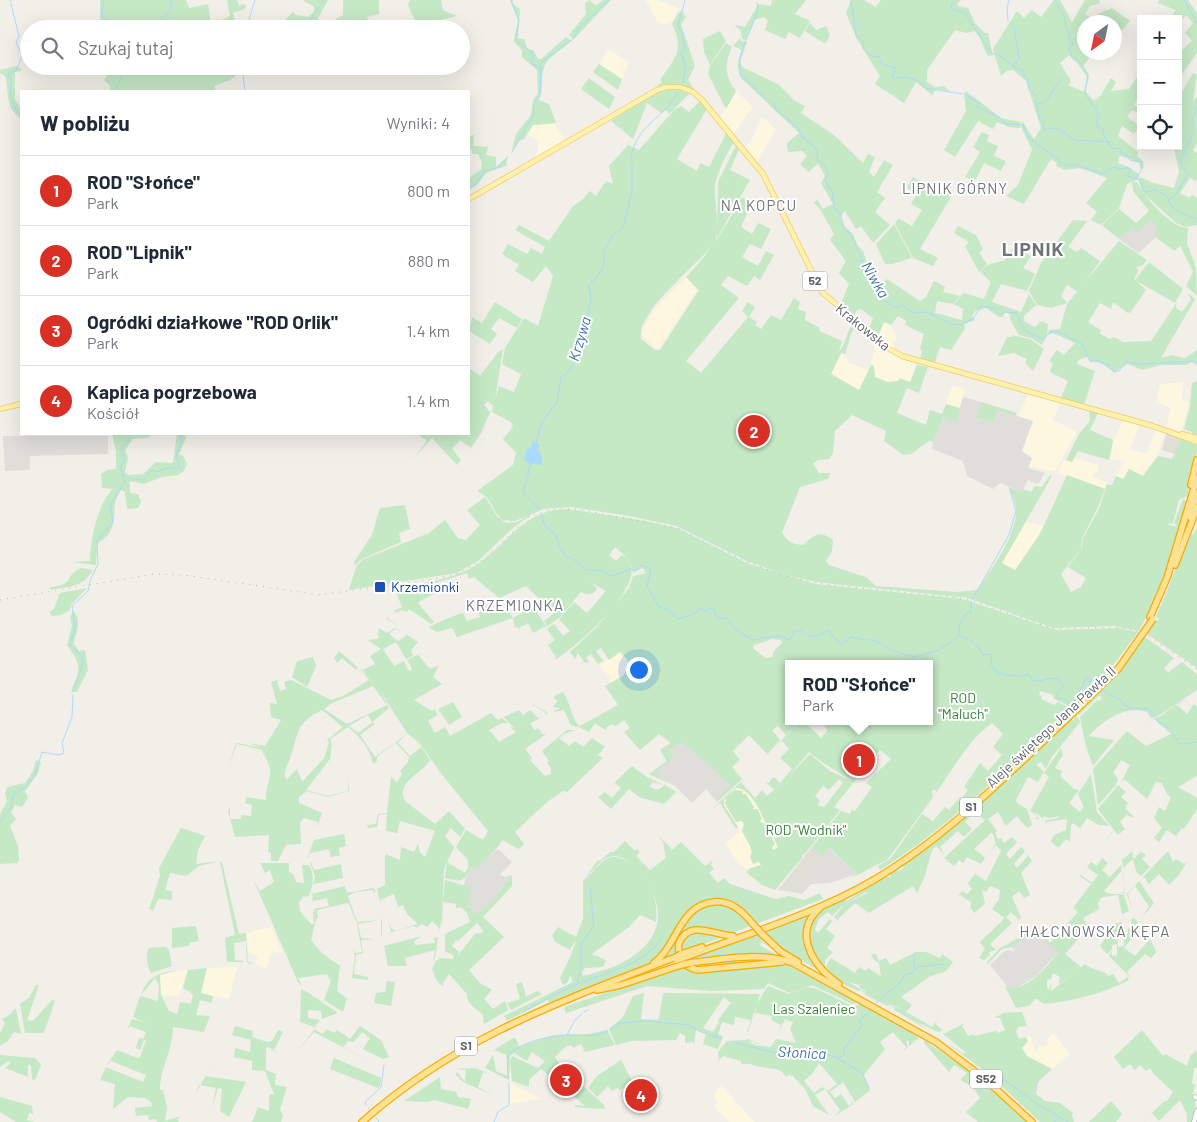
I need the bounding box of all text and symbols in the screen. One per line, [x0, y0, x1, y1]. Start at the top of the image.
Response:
north arrow [1077, 15, 1122, 60]
map controls [1137, 15, 1182, 150]
button: + [1137, 15, 1182, 60]
search box [20, 20, 470, 75]
icon: search [38, 34, 66, 62]
text: Szukaj tutaj [78, 36, 174, 59]
button: − [1137, 60, 1182, 105]
button: locate [1137, 105, 1182, 150]
text: W pobliżu [40, 110, 130, 135]
text: Wyniki: 4 [386, 113, 450, 132]
text: ROD "Słońce" [87, 170, 200, 193]
district label: LIPNIK GÓRNY [902, 179, 1008, 197]
text: 1 [53, 181, 59, 200]
text: 800 m [407, 181, 450, 200]
text: Park [87, 193, 118, 212]
district label: NA KOPCU [721, 196, 797, 214]
district label: LIPNIK [1002, 237, 1064, 260]
text: ROD "Lipnik" [87, 240, 192, 263]
text: 2 [52, 251, 60, 270]
text: 880 m [408, 251, 450, 270]
water label: Niwka [858, 258, 893, 301]
text: Park [87, 263, 118, 282]
road number: 52 [802, 272, 828, 290]
street label: Krakowska [833, 299, 894, 354]
text: Ogródki działkowe "ROD Orlik" [87, 310, 338, 333]
water label: Krzywa [564, 314, 594, 363]
text: 3 [52, 321, 60, 340]
text: 1.4 km [407, 321, 450, 340]
text: Park [87, 333, 118, 352]
text: Kaplica pogrzebowa [87, 380, 257, 403]
text: 4 [51, 391, 61, 410]
text: 1.4 km [407, 391, 450, 410]
text: Kościół [87, 403, 139, 422]
pin: 2 [738, 412, 770, 450]
place label: Krzemionki [391, 578, 459, 595]
marker: Krzemionki [373, 580, 387, 594]
district label: KRZEMIONKA [466, 596, 564, 614]
your location [626, 657, 652, 683]
popup [785, 660, 933, 725]
street label: Aleje świętego Jana Pawła II [982, 662, 1119, 791]
text: ROD "Słońce" [803, 672, 915, 695]
park label: ROD "Maluch" [938, 689, 988, 722]
text: Park [803, 695, 834, 714]
pin: 1 [843, 741, 875, 779]
road number: S1 [960, 798, 982, 816]
park label: ROD "Wodnik" [765, 821, 847, 838]
district label: HAŁCNOWSKA KĘPA [1020, 922, 1170, 940]
park label: Las Szaleniec [773, 1000, 855, 1017]
road number: S1 [455, 1036, 477, 1056]
water label: Słonica [777, 1042, 827, 1062]
pin: 3 [550, 1061, 582, 1099]
road number: S52 [970, 1070, 1002, 1088]
pin: 4 [625, 1076, 657, 1114]

